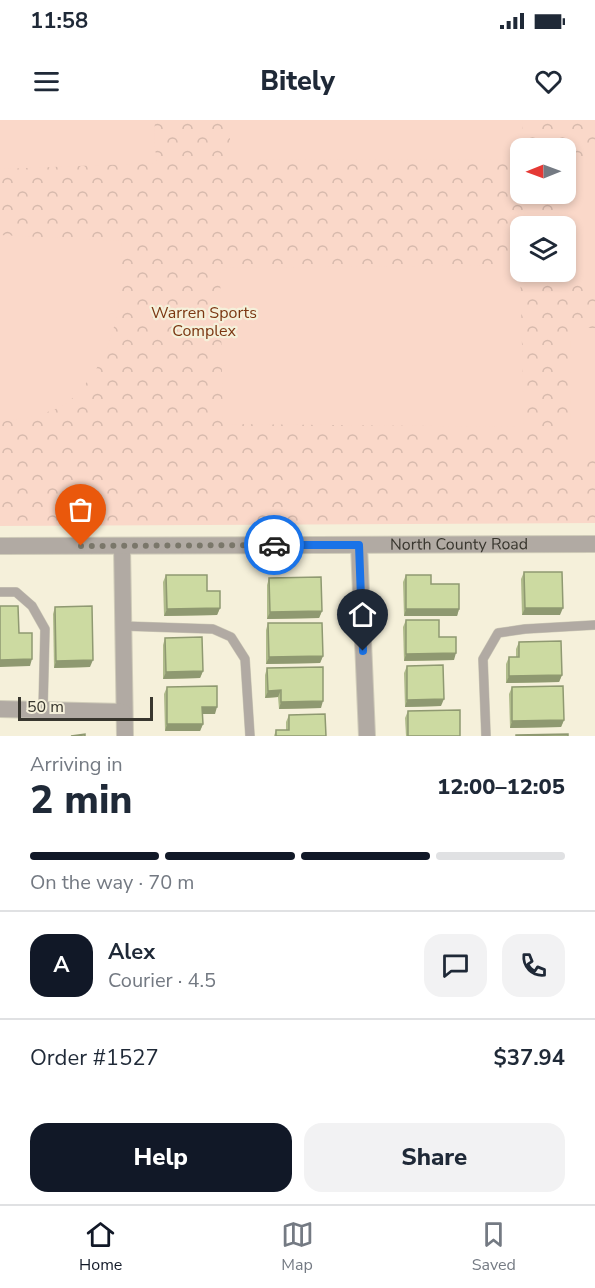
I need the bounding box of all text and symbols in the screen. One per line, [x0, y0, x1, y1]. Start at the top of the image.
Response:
text: 11:58 [30, 6, 88, 36]
text: Bitely [260, 63, 335, 100]
icon: menu [30, 65, 63, 98]
icon: heart [532, 65, 565, 98]
north arrow [510, 138, 576, 204]
map controls [510, 138, 576, 282]
button: layers [510, 216, 576, 282]
park label: Warren Sports Complex [151, 302, 257, 342]
pin [55, 484, 106, 546]
icon: bag [64, 493, 97, 526]
courier [244, 515, 304, 575]
icon: car [258, 529, 291, 562]
street label: North County Road [390, 533, 528, 556]
pin [337, 589, 388, 651]
icon: home [346, 598, 379, 631]
scale bar [18, 694, 153, 722]
text: 50 m [27, 696, 64, 718]
text: Arriving in [30, 751, 123, 778]
text: 12:00–12:05 [437, 772, 565, 802]
text: 2 min [30, 774, 133, 827]
text: On the way · 70 m [30, 869, 194, 896]
button: chat [424, 934, 487, 997]
button: phone [502, 934, 565, 997]
text: Alex [108, 937, 155, 967]
text: A [53, 950, 70, 980]
text: Courier · 4.5 [108, 967, 216, 994]
text: Order #1527 [30, 1043, 159, 1073]
text: $37.94 [494, 1043, 565, 1073]
button: Help [30, 1123, 292, 1192]
button: Share [304, 1123, 565, 1192]
tab: Home [79, 1218, 122, 1276]
tab: Map [281, 1218, 314, 1276]
tab: Saved [472, 1218, 516, 1276]

